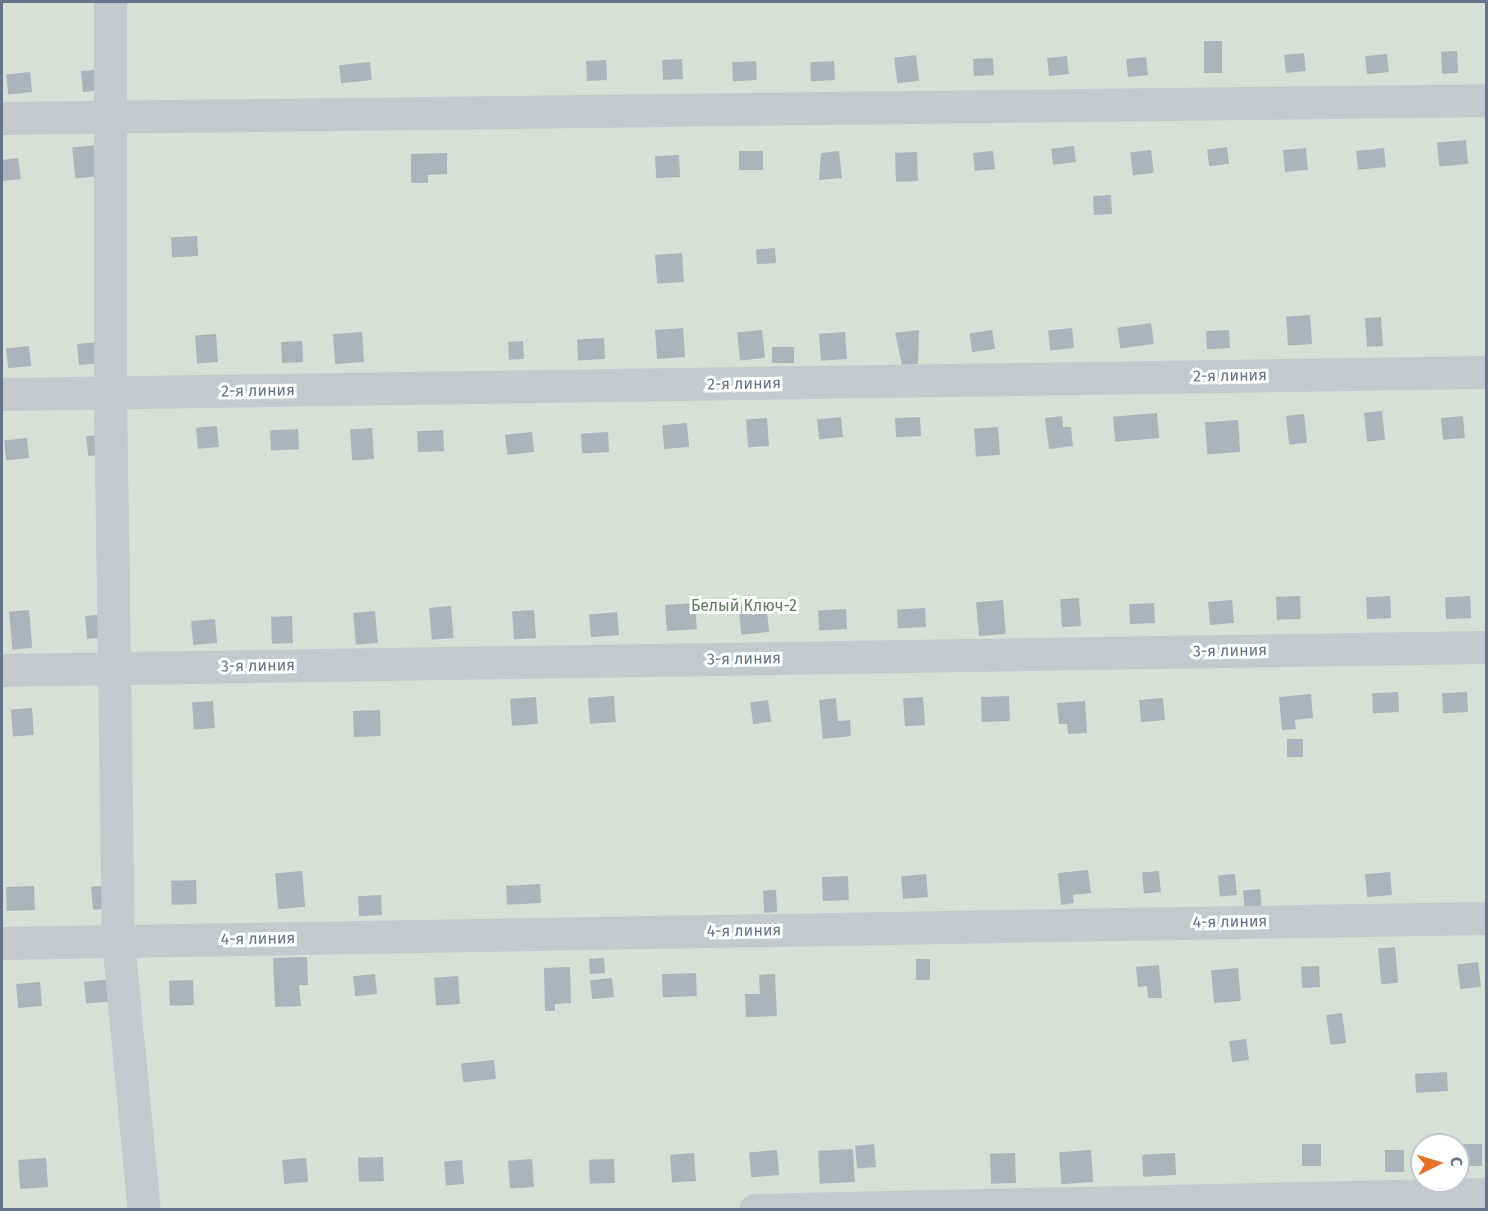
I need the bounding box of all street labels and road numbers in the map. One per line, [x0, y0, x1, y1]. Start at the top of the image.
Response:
street label: 2-я линия [1193, 366, 1267, 386]
street label: 2-я линия [707, 374, 781, 394]
street label: 2-я линия [221, 381, 295, 401]
street label: 3-я линия [1193, 641, 1267, 661]
street label: 3-я линия [707, 649, 781, 669]
street label: 3-я линия [221, 656, 295, 676]
street label: 4-я линия [1193, 912, 1267, 932]
street label: 4-я линия [707, 921, 781, 941]
street label: 4-я линия [221, 929, 295, 949]

